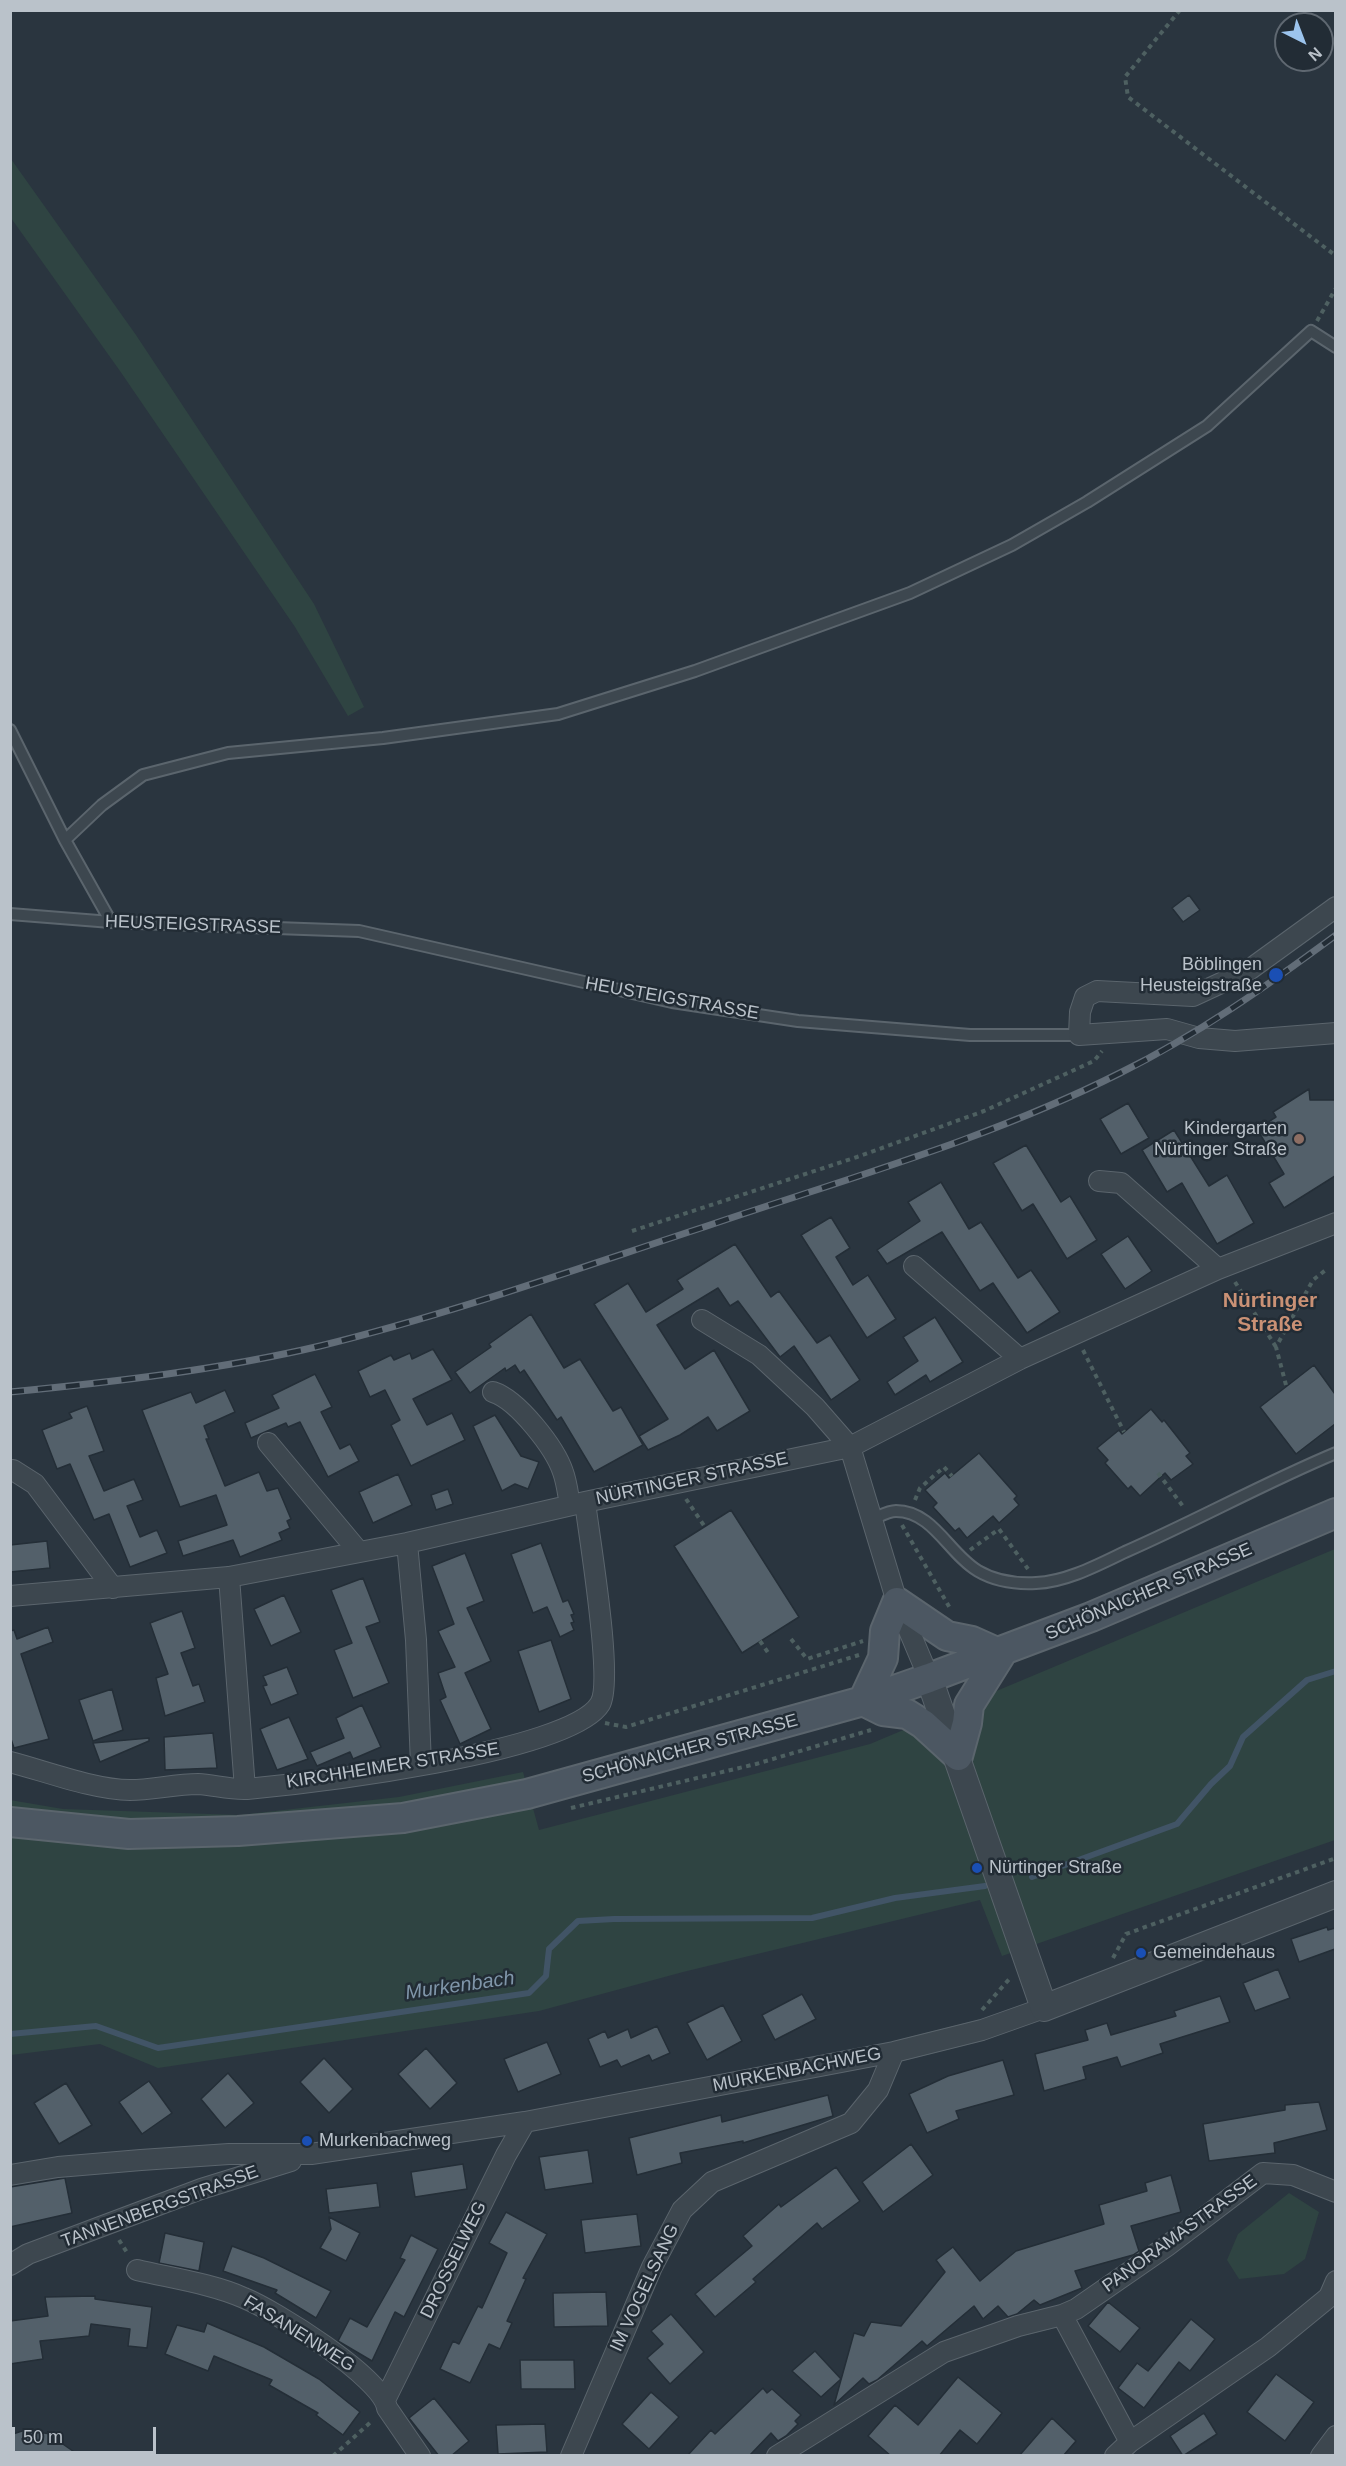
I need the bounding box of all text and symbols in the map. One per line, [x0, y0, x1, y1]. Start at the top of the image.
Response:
north arrow [1274, 12, 1334, 72]
text: N [1305, 44, 1325, 64]
street label: HEUSTEIGSTRASSE [105, 911, 281, 939]
place label: Böblingen Heusteigstraße [1140, 954, 1262, 996]
marker: Böblingen Heusteigstraße [1267, 966, 1285, 984]
street label: HEUSTEIGSTRASSE [583, 973, 761, 1025]
place label: Kindergarten Nürtinger Straße [1154, 1118, 1287, 1160]
marker: Kindergarten Nürtinger Straße [1292, 1132, 1306, 1146]
district label: Nürtinger Straße [1223, 1288, 1317, 1338]
street label: NÜRTINGER STRASSE [594, 1448, 790, 1510]
street label: SCHÖNAICHER STRASSE [1043, 1539, 1255, 1645]
street label: SCHÖNAICHER STRASSE [580, 1710, 800, 1788]
street label: KIRCHHEIMER STRASSE [285, 1739, 501, 1793]
place label: Nürtinger Straße [989, 1857, 1122, 1879]
marker: Nürtinger Straße [970, 1861, 984, 1875]
place label: Gemeindehaus [1153, 1942, 1275, 1964]
marker: Gemeindehaus [1134, 1946, 1148, 1960]
water label: Murkenbach [404, 1966, 516, 2006]
street label: MURKENBACHWEG [711, 2043, 883, 2097]
place label: Murkenbachweg [319, 2130, 451, 2152]
marker: Murkenbachweg [300, 2134, 314, 2148]
street label: TANNENBERGSTRASSE [59, 2161, 261, 2253]
street label: PANORAMASTRASSE [1099, 2171, 1261, 2297]
street label: DROSSELWEG [416, 2198, 492, 2322]
street label: IM VOGELSANG [606, 2221, 684, 2355]
street label: FASANENWEG [239, 2291, 359, 2377]
scale bar [15, 2415, 159, 2453]
text: 50 m [23, 2427, 63, 2447]

